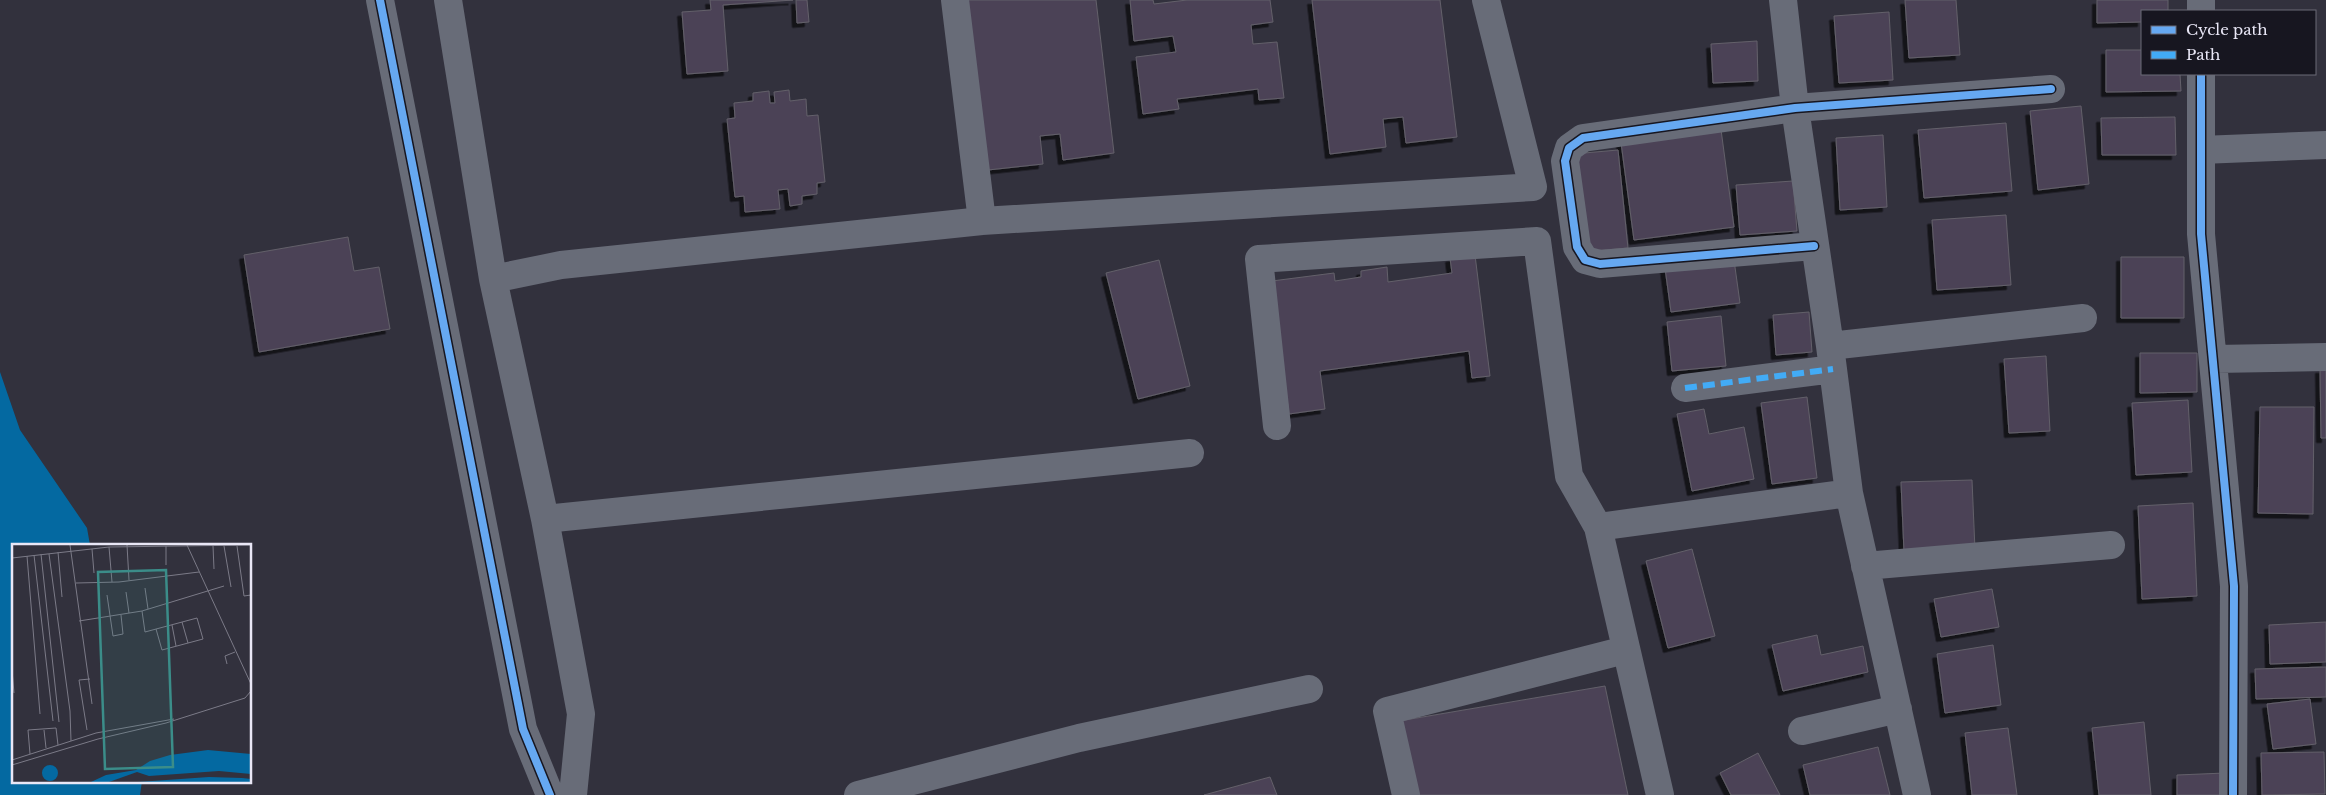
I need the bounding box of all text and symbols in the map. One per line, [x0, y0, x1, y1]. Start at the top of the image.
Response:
legend [2141, 10, 2316, 75]
text: Cycle path [2186, 20, 2268, 39]
text: Path [2186, 45, 2220, 64]
inset map [12, 544, 251, 782]

